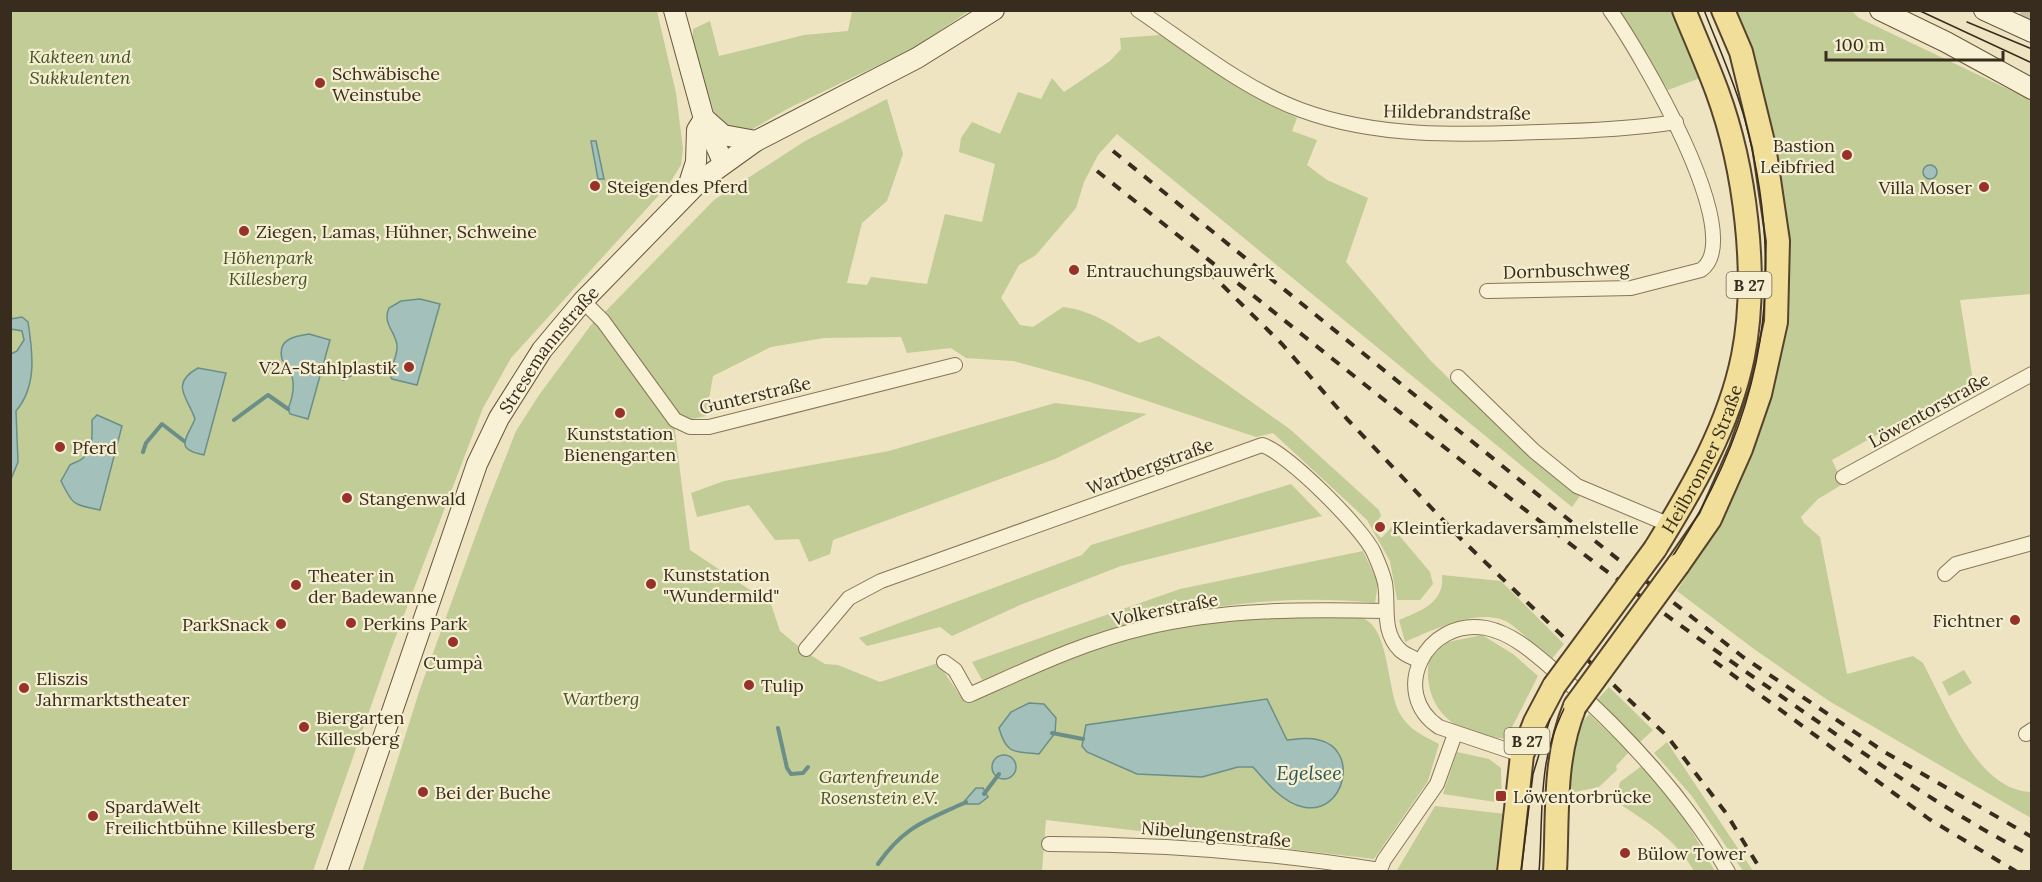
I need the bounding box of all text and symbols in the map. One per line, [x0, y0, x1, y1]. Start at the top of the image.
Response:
scale bar [1826, 24, 2003, 62]
text: 100 m [1835, 33, 1885, 56]
park label: Kakteen und Sukkulenten [29, 45, 131, 89]
place label: Schwäbische Weinstube [332, 62, 440, 106]
marker: Schwäbische Weinstube [313, 76, 327, 90]
street label: Hildebrandstraße [1383, 99, 1531, 125]
place label: Bastion Leibfried [1760, 134, 1835, 178]
marker: Bastion Leibfried [1840, 148, 1854, 162]
place label: Steigendes Pferd [607, 175, 748, 198]
place label: Villa Moser [1878, 176, 1972, 199]
marker: Steigendes Pferd [588, 179, 602, 193]
marker: Villa Moser [1977, 180, 1991, 194]
place label: Ziegen, Lamas, Hühner, Schweine [256, 220, 537, 243]
marker: Ziegen, Lamas, Hühner, Schweine [237, 224, 251, 238]
park label: Höhenpark Killesberg [223, 246, 313, 290]
street label: Dornbuschweg [1502, 256, 1631, 284]
place label: Entrauchungsbauwerk [1086, 259, 1275, 282]
marker: Entrauchungsbauwerk [1067, 263, 1081, 277]
road number: B 27 [1726, 272, 1772, 298]
street label: Stresemannstraße [493, 280, 604, 418]
place label: V2A-Stahlplastik [258, 356, 397, 379]
marker: V2A-Stahlplastik [402, 360, 416, 374]
street label: Löwentorstraße [1864, 367, 1994, 453]
street label: Gunterstraße [697, 371, 813, 419]
street label: Heilbronner Straße [1656, 382, 1747, 537]
marker: Kunststation Bienengarten [613, 406, 627, 420]
place label: Kunststation Bienengarten [564, 422, 676, 466]
street label: Wartbergstraße [1083, 432, 1217, 500]
place label: Pferd [72, 436, 117, 459]
marker: Pferd [53, 440, 67, 454]
place label: Stangenwald [359, 487, 466, 510]
marker: Stangenwald [340, 491, 354, 505]
place label: Kleintierkadaversammelstelle [1392, 516, 1639, 539]
marker: Kleintierkadaversammelstelle [1373, 520, 1387, 534]
place label: Kunststation "Wundermild" [663, 563, 780, 607]
place label: Theater in der Badewanne [308, 564, 437, 608]
marker: Kunststation "Wundermild" [644, 577, 658, 591]
marker: Theater in der Badewanne [289, 578, 303, 592]
street label: Volkerstraße [1109, 587, 1220, 631]
place label: Fichtner [1933, 609, 2003, 632]
place label: Perkins Park [363, 612, 468, 635]
place label: ParkSnack [182, 613, 269, 636]
marker: Fichtner [2008, 613, 2022, 627]
marker: Perkins Park [344, 616, 358, 630]
marker: ParkSnack [274, 617, 288, 631]
marker: Cumpà [446, 635, 460, 649]
place label: Cumpà [423, 651, 483, 674]
place label: Eliszis Jahrmarktstheater [35, 667, 190, 711]
place label: Tulip [761, 674, 804, 697]
marker: Tulip [742, 678, 756, 692]
marker: Eliszis Jahrmarktstheater [17, 681, 31, 695]
park label: Wartberg [563, 687, 639, 710]
place label: Biergarten Killesberg [316, 706, 404, 750]
marker: Biergarten Killesberg [297, 720, 311, 734]
road number: B 27 [1504, 728, 1550, 754]
water label: Egelsee [1276, 760, 1342, 785]
park label: Gartenfreunde Rosenstein e.V. [819, 765, 939, 809]
place label: Bei der Buche [435, 781, 551, 804]
marker: Bei der Buche [416, 785, 430, 799]
place label: Löwentorbrücke [1513, 785, 1652, 808]
marker: Löwentorbrücke [1494, 789, 1508, 803]
place label: SpardaWelt Freilichtbühne Killesberg [105, 795, 316, 839]
marker: SpardaWelt Freilichtbühne Killesberg [86, 809, 100, 823]
street label: Nibelungenstraße [1140, 816, 1292, 852]
place label: Bülow Tower [1637, 842, 1746, 865]
marker: Bülow Tower [1618, 846, 1632, 860]

